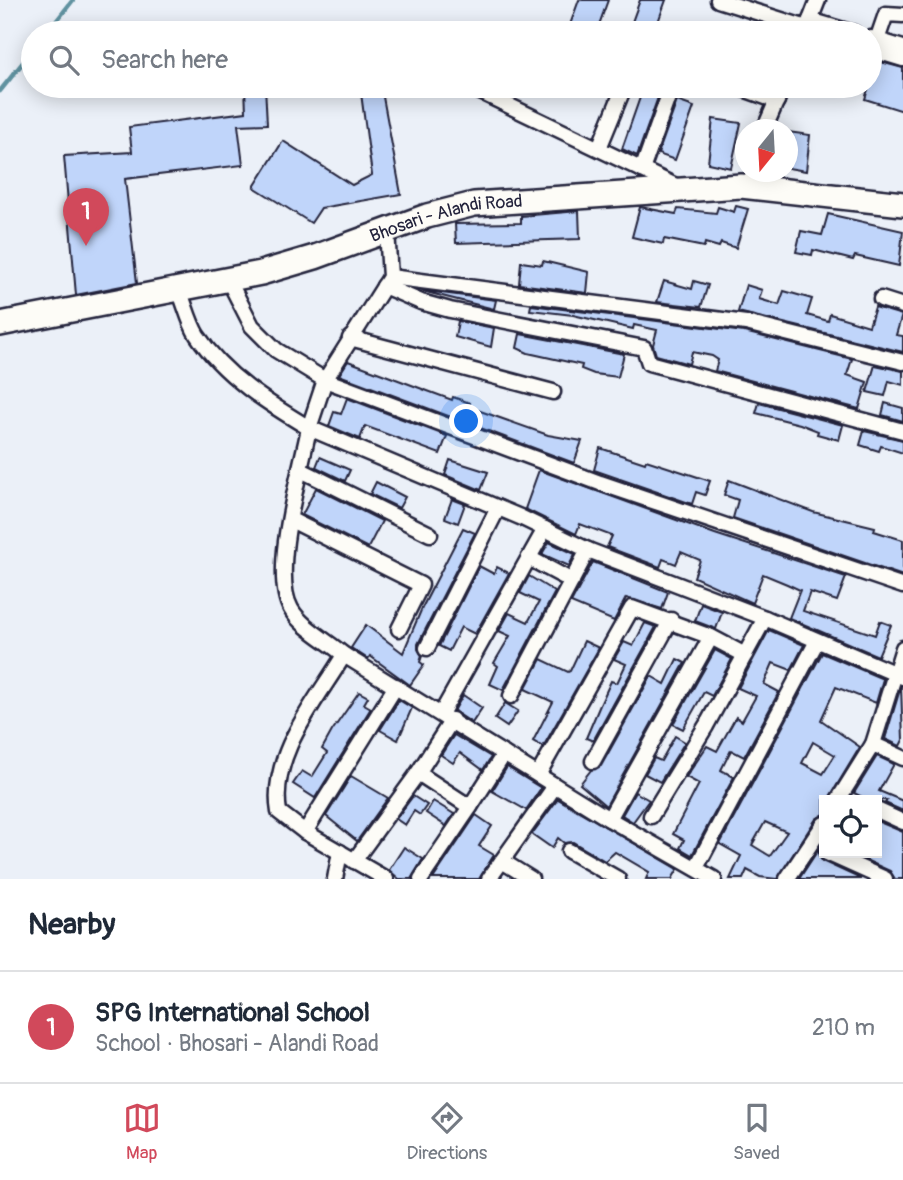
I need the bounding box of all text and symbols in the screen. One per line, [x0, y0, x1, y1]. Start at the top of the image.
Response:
search box [21, 21, 882, 98]
icon: search [45, 41, 83, 79]
text: Search here [101, 44, 228, 76]
north arrow [735, 119, 798, 182]
pin: 1 [63, 188, 109, 246]
street label: Bhosari - Alandi Road [367, 189, 523, 247]
your location [449, 404, 483, 438]
map controls [819, 795, 882, 858]
button: locate [819, 795, 882, 858]
text: Nearby [28, 906, 115, 943]
text: SPG International School [95, 997, 370, 1029]
text: 1 [47, 1013, 56, 1042]
text: 210 m [812, 1013, 875, 1042]
text: School · Bhosari - Alandi Road [95, 1029, 379, 1058]
tab: Map [123, 1099, 161, 1165]
tab: Directions [407, 1099, 487, 1165]
tab: Saved [733, 1099, 780, 1165]

